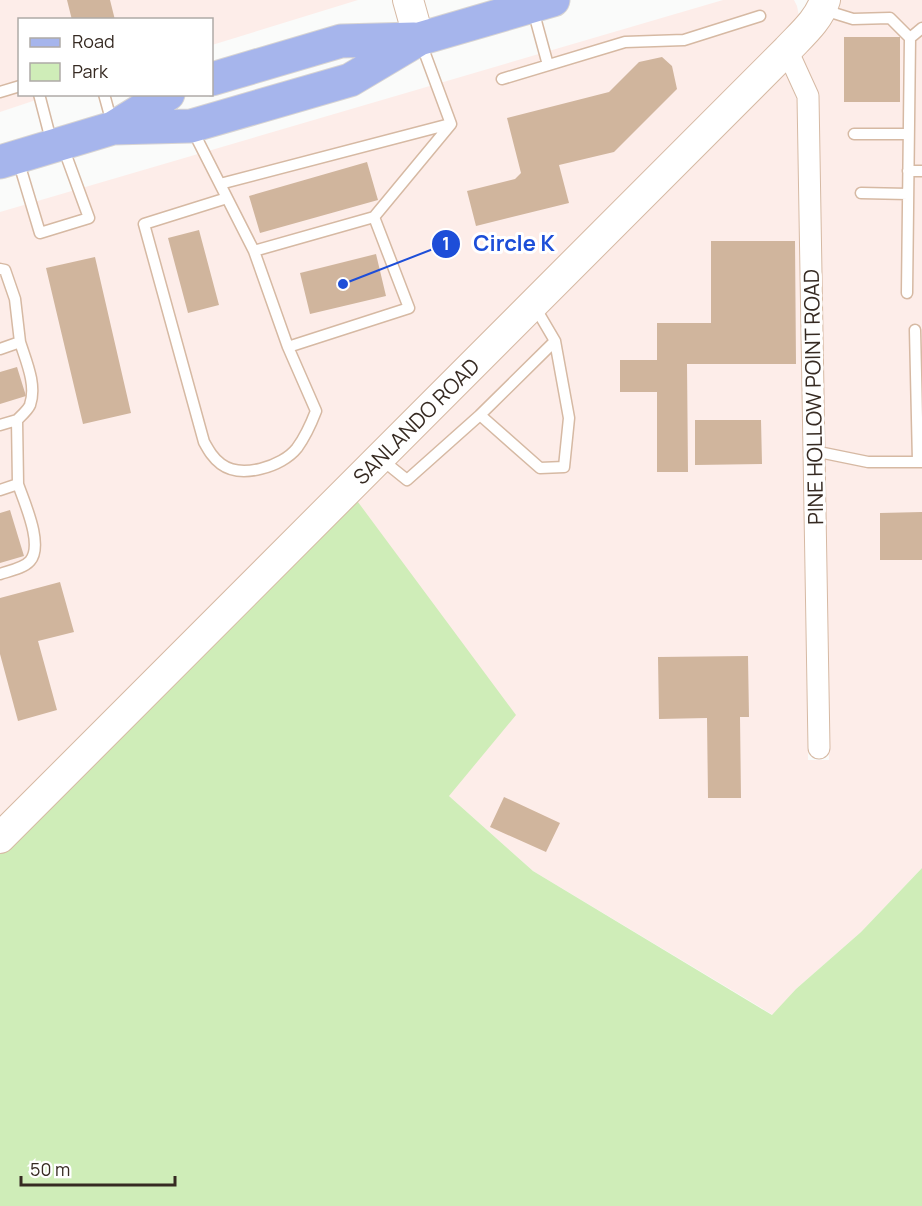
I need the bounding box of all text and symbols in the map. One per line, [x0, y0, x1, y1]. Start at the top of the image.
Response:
legend [18, 18, 213, 96]
text: Road [72, 29, 115, 53]
text: Park [72, 59, 109, 83]
callout: Circle K [431, 224, 566, 264]
text: Circle K [473, 228, 555, 258]
text: 1 [442, 231, 450, 255]
street label: PINE HOLLOW POINT ROAD [797, 269, 829, 525]
street label: SANLANDO ROAD [347, 352, 485, 490]
scale bar [21, 1149, 176, 1187]
text: 50 m [30, 1157, 70, 1181]

